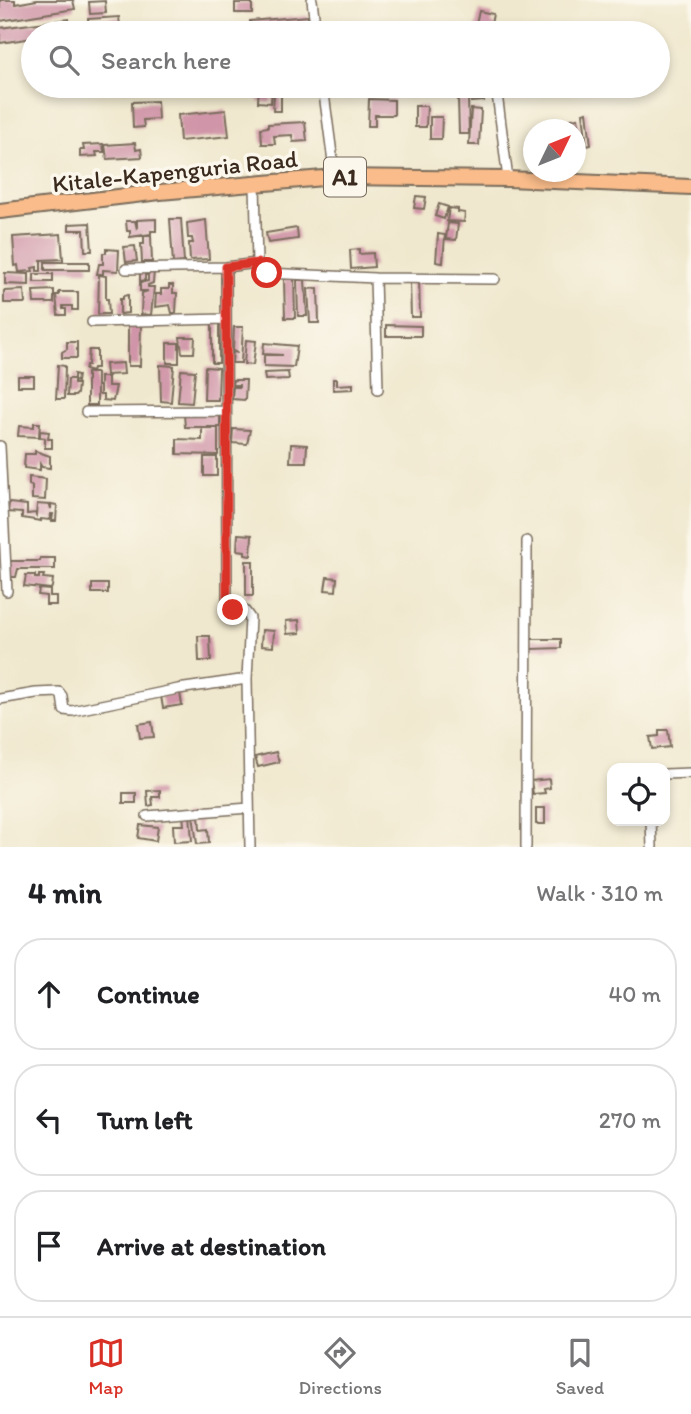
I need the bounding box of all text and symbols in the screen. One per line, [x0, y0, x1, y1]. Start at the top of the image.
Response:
search box [21, 21, 670, 98]
icon: search [45, 41, 83, 79]
text: Search here [101, 44, 231, 76]
north arrow [523, 119, 586, 182]
street label: Kitale-Kapenguria Road [51, 144, 299, 198]
road number: A1 [324, 158, 366, 196]
route start [251, 257, 282, 288]
route end [217, 594, 248, 625]
map controls [607, 763, 670, 826]
button: locate [607, 763, 670, 826]
text: 4 min [28, 874, 102, 911]
text: Walk · 310 m [536, 879, 663, 907]
icon: ahead [30, 975, 68, 1013]
text: Continue [97, 978, 200, 1010]
text: 40 m [608, 980, 661, 1008]
icon: left [30, 1101, 68, 1139]
text: Turn left [97, 1104, 193, 1136]
text: 270 m [599, 1106, 661, 1134]
icon: arrive [30, 1227, 68, 1265]
text: Arrive at destination [97, 1230, 326, 1262]
tab: Map [87, 1334, 125, 1399]
tab: Directions [298, 1334, 382, 1399]
tab: Saved [556, 1334, 604, 1399]

